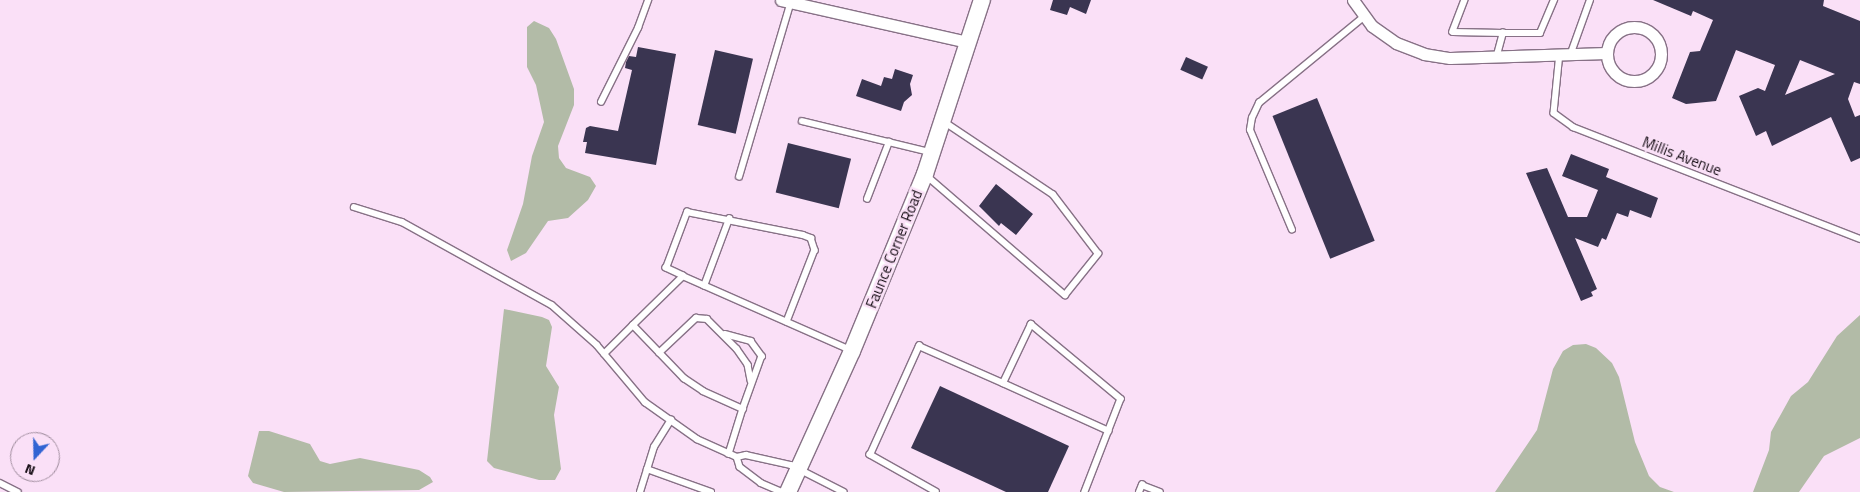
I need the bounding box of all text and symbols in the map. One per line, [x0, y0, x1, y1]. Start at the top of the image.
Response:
street label: Millis Avenue [1640, 133, 1724, 179]
street label: Faunce Corner Road [862, 187, 926, 311]
north arrow [10, 432, 60, 482]
text: N [22, 459, 38, 482]

